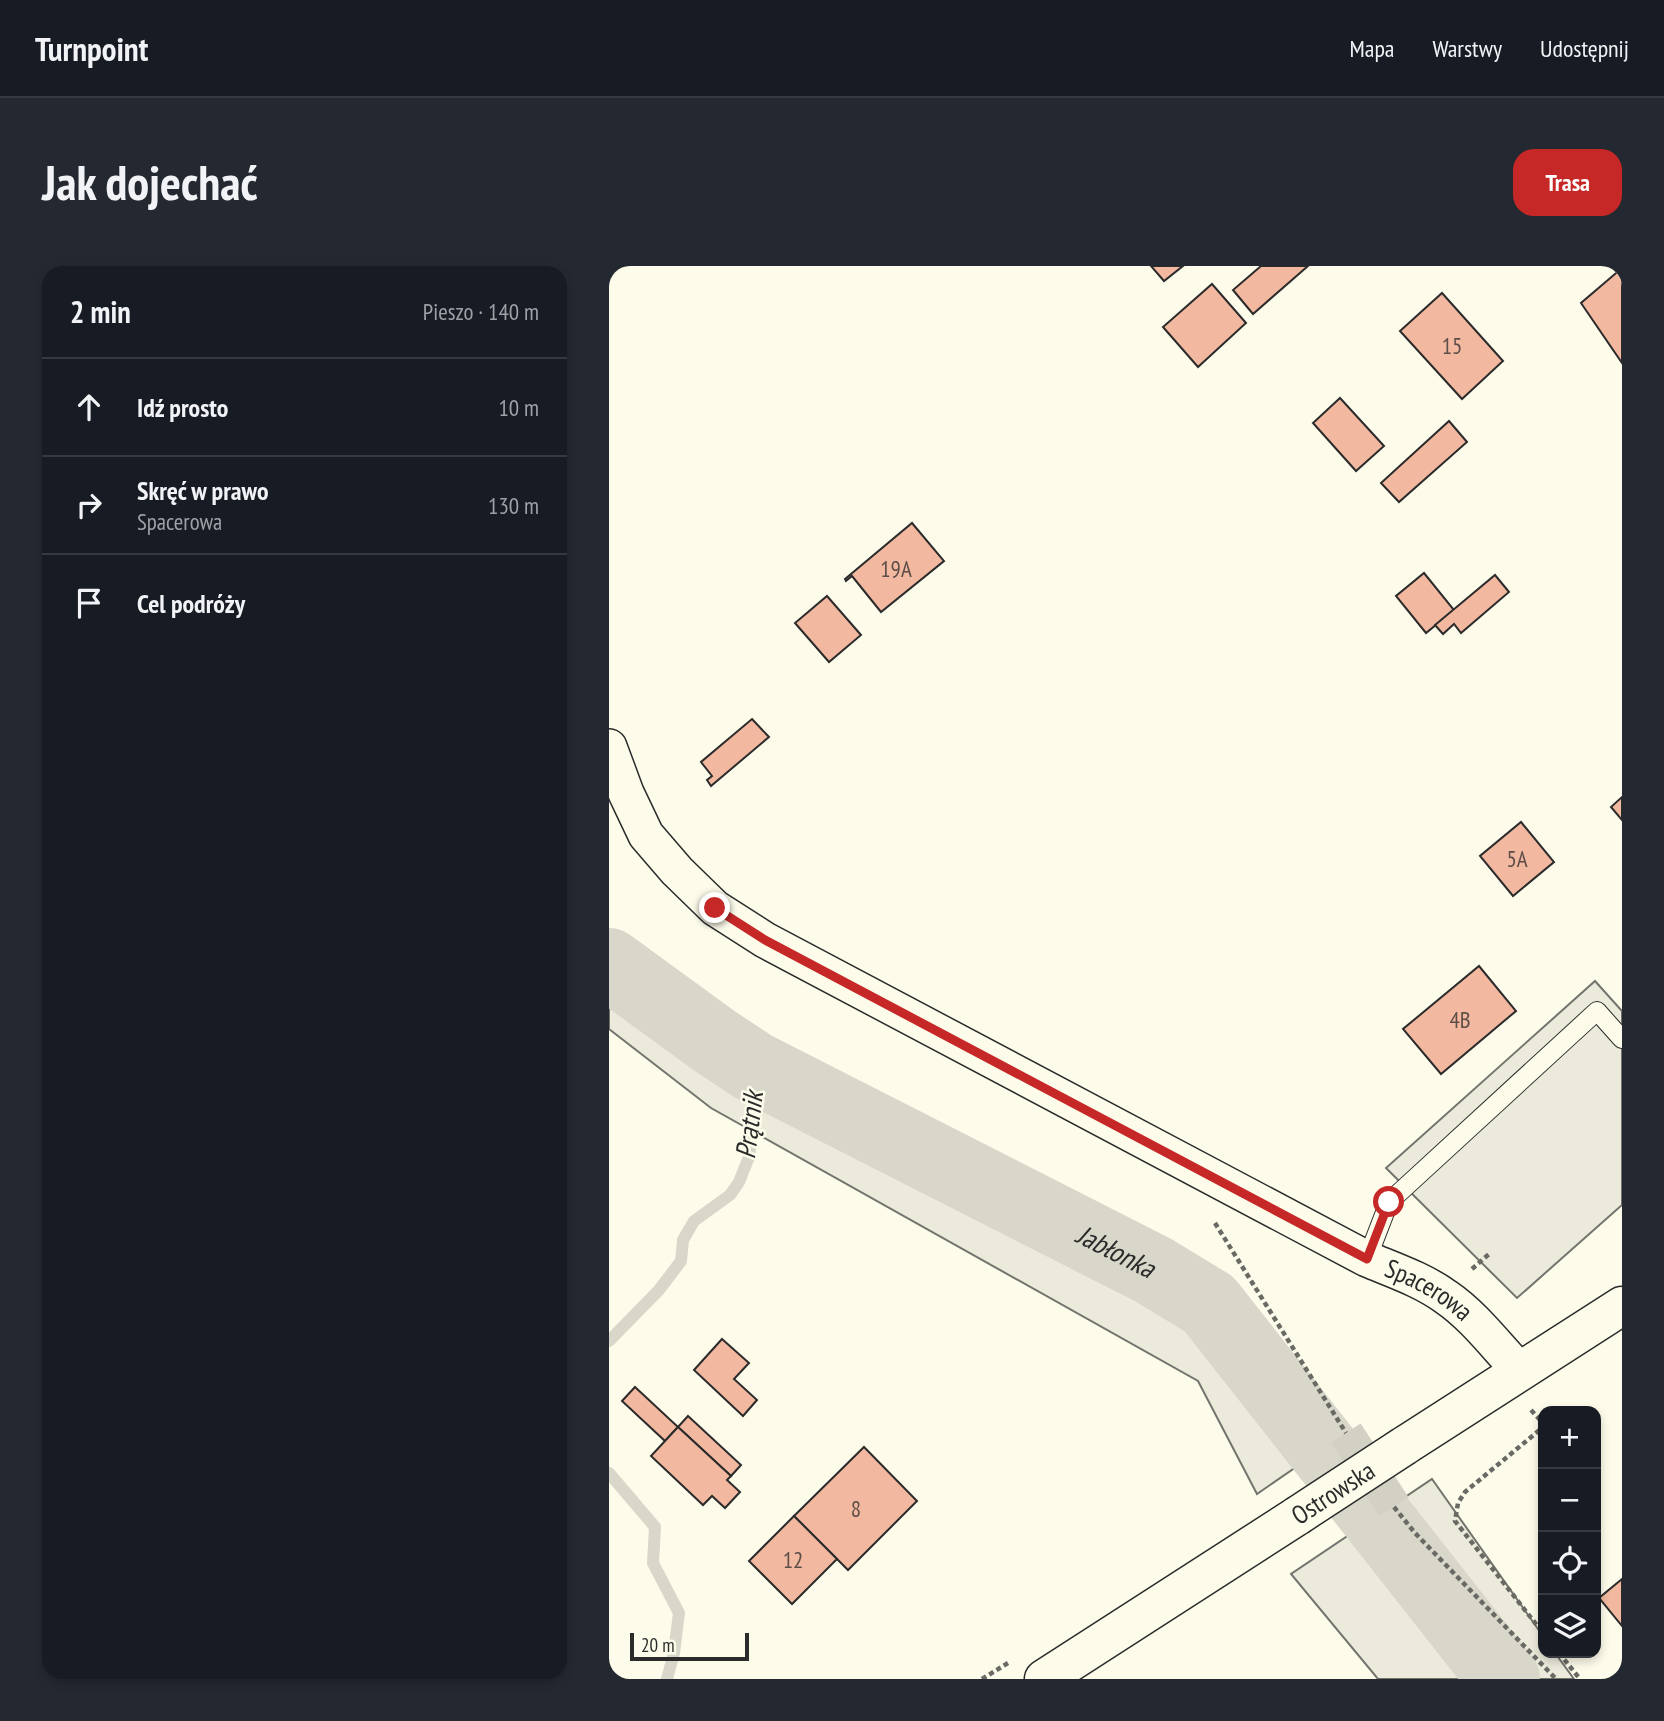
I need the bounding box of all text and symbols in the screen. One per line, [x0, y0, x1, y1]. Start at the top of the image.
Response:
text: Turnpoint [35, 27, 148, 70]
text: Mapa [1350, 33, 1394, 64]
text: Warstwy [1432, 33, 1502, 64]
text: Udostępnij [1540, 33, 1629, 64]
button: Trasa [1513, 149, 1622, 216]
text: Jak dojechać [42, 150, 258, 214]
text: 2 min [70, 292, 131, 331]
text: Pieszo · 140 m [423, 297, 539, 326]
house number: 15 [1442, 331, 1462, 360]
icon: ahead [70, 388, 108, 426]
text: Idź prosto [137, 391, 228, 424]
text: 10 m [498, 393, 539, 422]
text: Skręć w prawo [137, 474, 268, 507]
icon: right [70, 486, 108, 524]
text: 130 m [488, 491, 539, 520]
text: Spacerowa [137, 507, 222, 536]
house number: 19A [880, 554, 912, 583]
icon: arrive [70, 584, 108, 622]
text: Cel podróży [137, 587, 245, 620]
house number: 5A [1506, 844, 1528, 873]
route end [699, 892, 730, 923]
house number: 4B [1449, 1005, 1471, 1034]
water label: Prątnik [726, 1086, 771, 1161]
route start [1373, 1186, 1404, 1217]
water label: Jabłonka [1070, 1215, 1163, 1287]
street label: Spacerowa [1380, 1251, 1480, 1327]
map controls [1538, 1406, 1601, 1658]
button: + [1538, 1406, 1601, 1469]
street label: Ostrowska [1285, 1453, 1381, 1532]
button: − [1538, 1469, 1601, 1532]
house number: 8 [851, 1494, 861, 1523]
button: locate [1538, 1532, 1601, 1595]
house number: 12 [783, 1545, 803, 1574]
button: layers [1538, 1595, 1601, 1658]
scale bar [630, 1630, 749, 1662]
text: 20 m [641, 1633, 675, 1657]

